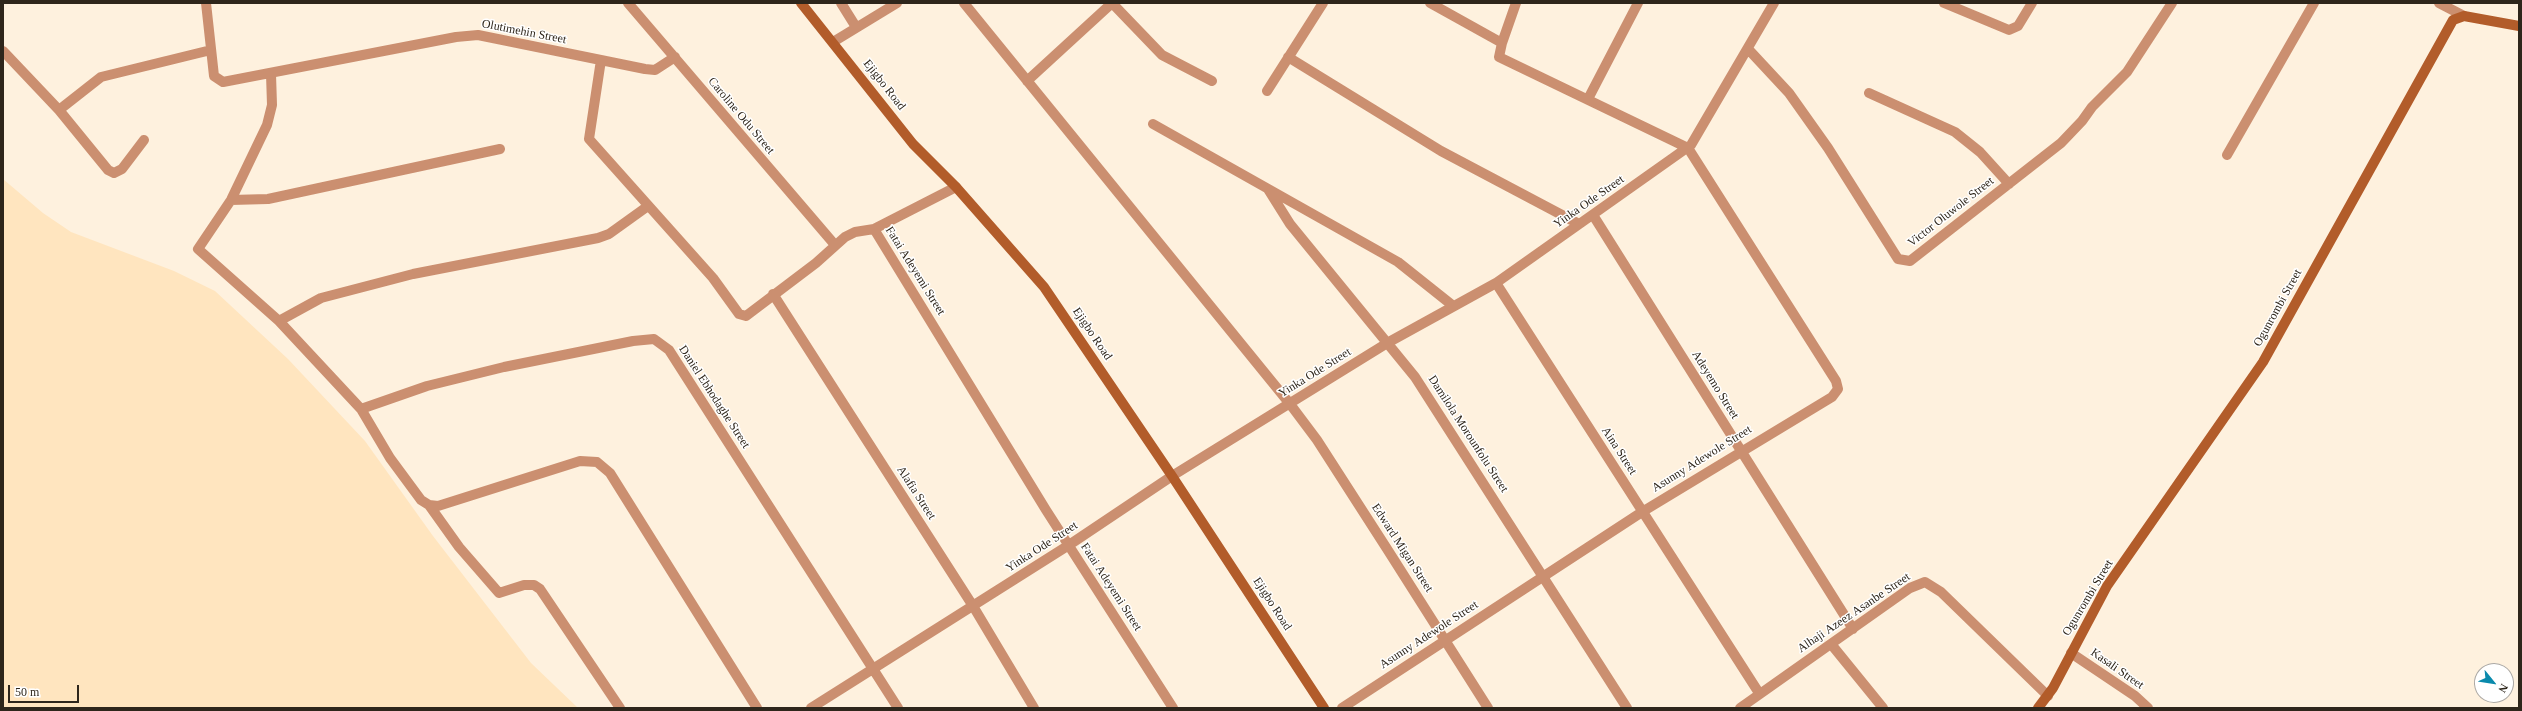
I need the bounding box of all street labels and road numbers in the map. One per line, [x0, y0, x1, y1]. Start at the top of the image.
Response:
street label: Olutimehin Street [481, 17, 567, 47]
street label: Ejigbo Road [860, 57, 908, 113]
street label: Caroline Odu Street [705, 75, 777, 157]
street label: Yinka Ode Street [1551, 172, 1627, 232]
street label: Victor Oluwole Street [1905, 174, 1997, 250]
street label: Fatai Adeyemi Street [882, 224, 948, 318]
street label: Ogunrombi Street [2251, 267, 2305, 349]
street label: Ejigbo Road [1069, 305, 1115, 363]
street label: Daniel Ebhodaghe Street [675, 343, 753, 451]
street label: Yinka Ode Street [1276, 345, 1354, 401]
street label: Adeyemo Street [1688, 348, 1742, 422]
street label: Damilola Morounfolu Street [1425, 373, 1511, 495]
street label: Asunny Adewole Street [1650, 423, 1754, 495]
street label: Aina Street [1598, 424, 1640, 478]
street label: Alafia Street [893, 464, 939, 522]
street label: Edward Migan Street [1368, 501, 1436, 595]
street label: Yinka Ode Street [1003, 518, 1081, 576]
street label: Fatai Adeyemi Street [1077, 540, 1145, 634]
street label: Ogunrombi Street [2060, 557, 2116, 639]
street label: Alhaji Azeez Asanbe Street [1795, 570, 1913, 656]
street label: Ejigbo Road [1250, 575, 1294, 633]
street label: Asunny Adewole Street [1377, 598, 1481, 672]
street label: Kasali Street [2088, 645, 2146, 693]

